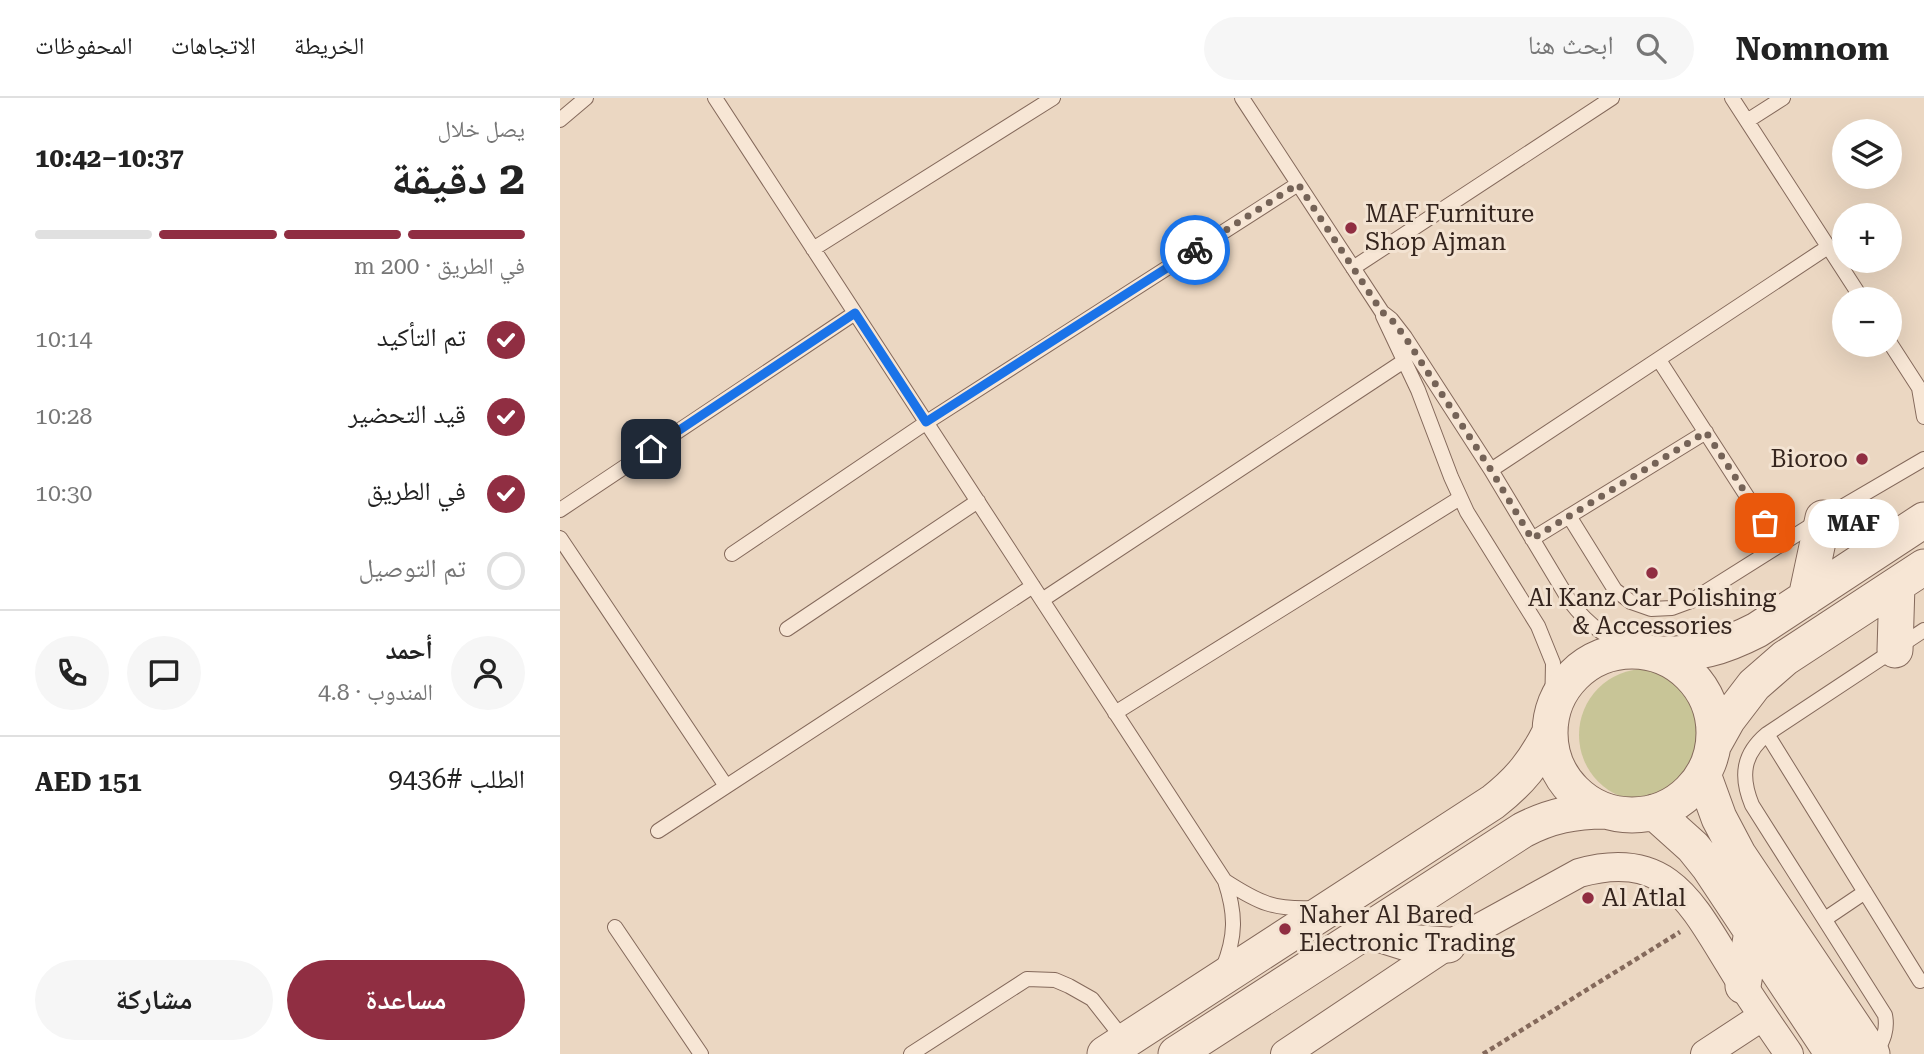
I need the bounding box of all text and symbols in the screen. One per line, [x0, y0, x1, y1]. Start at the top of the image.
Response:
search box [1204, 17, 1694, 80]
icon: search [1632, 29, 1670, 67]
text: Nomnom [1736, 29, 1889, 68]
text: ابحث هنا [1528, 30, 1614, 60]
text: المحفوظات [35, 32, 133, 60]
text: الاتجاهات [171, 32, 256, 60]
text: الخريطة [294, 32, 365, 60]
text: يصل خلال [437, 116, 525, 143]
map controls [1832, 119, 1902, 357]
button: layers [1832, 119, 1902, 189]
text: 10:37–10:42 [35, 143, 184, 173]
text: 2 دقيقة [391, 151, 525, 205]
place label: MAF Furniture Shop Ajman [1365, 200, 1534, 256]
button: + [1832, 203, 1902, 273]
courier [1160, 215, 1230, 285]
marker: MAF Furniture Shop Ajman [1343, 220, 1359, 236]
icon: bike [1176, 231, 1214, 269]
text: في الطريق · 200 m [354, 253, 525, 280]
button: − [1832, 287, 1902, 357]
icon: check [487, 321, 525, 359]
text: تم التأكيد [377, 322, 466, 352]
text: 10:14 [35, 326, 92, 353]
icon: check [487, 398, 525, 436]
text: قيد التحضير [348, 399, 466, 429]
text: 10:28 [35, 403, 92, 430]
pin [621, 419, 681, 479]
icon: home [632, 430, 670, 468]
place label: Bioroo [1770, 445, 1848, 473]
marker: Bioroo [1854, 451, 1870, 467]
icon: check [487, 475, 525, 513]
text: في الطريق [366, 476, 466, 506]
text: 10:30 [35, 480, 92, 507]
pin [1735, 493, 1795, 553]
callout: MAF [1807, 498, 1898, 548]
icon: bag [1746, 504, 1784, 542]
text: MAF [1827, 510, 1880, 537]
text: تم التوصيل [358, 553, 466, 583]
marker: Al Kanz Car Polishing & Accessories [1644, 565, 1660, 581]
place label: Al Kanz Car Polishing & Accessories [1528, 584, 1776, 640]
text: أحمد [385, 635, 433, 665]
button: phone [35, 636, 109, 710]
button: chat [127, 636, 201, 710]
button: person [451, 636, 525, 710]
text: المندوب · 4.8 [318, 679, 433, 706]
text: الطلب #9436 [388, 764, 525, 794]
text: AED 151 [35, 767, 142, 797]
place label: Al Atlal [1602, 884, 1686, 912]
marker: Al Atlal [1580, 890, 1596, 906]
place label: Naher Al Bared Electronic Trading [1299, 901, 1515, 957]
marker: Naher Al Bared Electronic Trading [1277, 921, 1293, 937]
button: مشاركة [35, 960, 273, 1040]
button: مساعدة [287, 960, 525, 1040]

